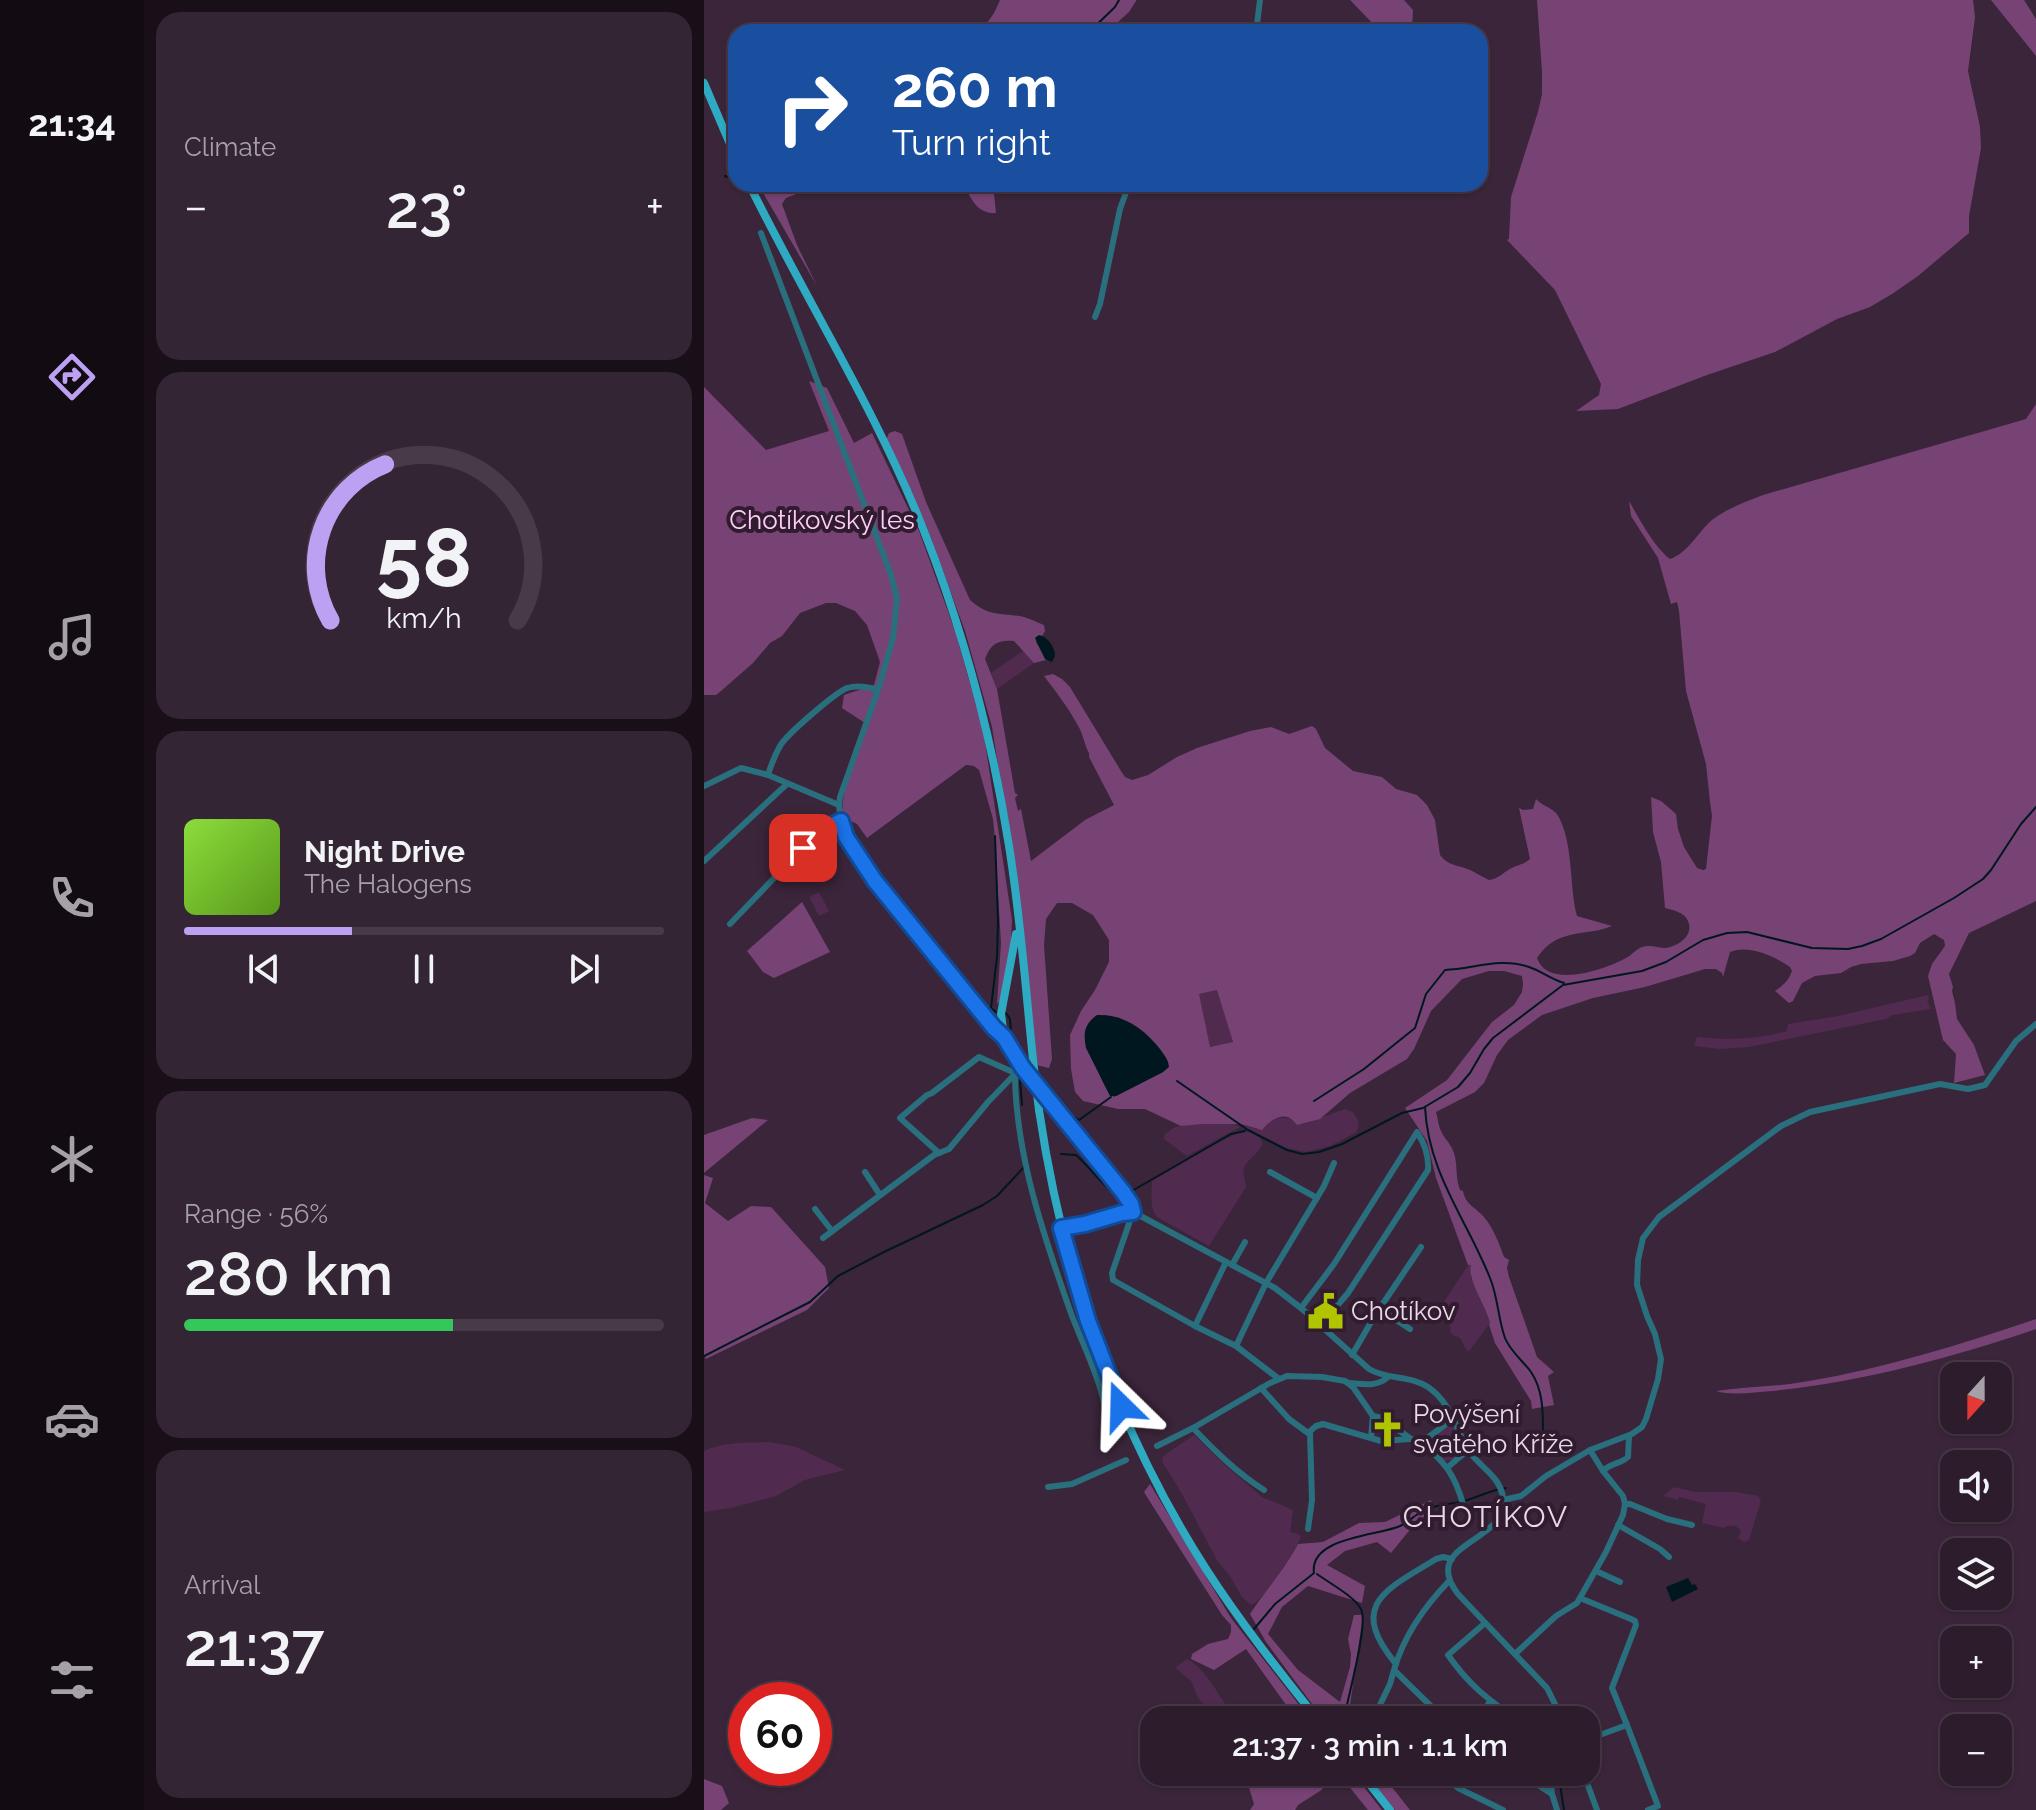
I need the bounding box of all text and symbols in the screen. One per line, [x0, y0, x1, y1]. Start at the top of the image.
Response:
text: 260 m [892, 54, 1058, 120]
icon: right [760, 56, 864, 160]
text: 21:34 [28, 102, 116, 144]
text: Turn right [892, 121, 1051, 163]
text: Climate [184, 132, 276, 162]
text: 23° [386, 172, 467, 242]
text: − [184, 181, 208, 232]
text: + [646, 181, 664, 232]
icon: directions [44, 349, 100, 405]
park label: Chotíkovský les [729, 505, 915, 535]
text: 58 [376, 509, 472, 606]
text: km/h [386, 602, 462, 636]
icon: music [44, 609, 100, 665]
pin [769, 814, 837, 882]
icon: arrive [781, 826, 825, 870]
text: Night Drive [304, 834, 465, 869]
text: The Halogens [304, 869, 472, 899]
icon: phone [44, 870, 100, 926]
icon: previous [242, 947, 286, 991]
icon: pause [402, 947, 446, 991]
icon: next [562, 947, 606, 991]
icon: climate [44, 1131, 100, 1187]
text: Range · 56% [184, 1199, 328, 1229]
text: 280 km [184, 1239, 393, 1309]
public building icon: Chotíkov [1306, 1292, 1344, 1330]
place label: Chotíkov [1351, 1296, 1456, 1326]
north arrow [1940, 1362, 2012, 1434]
map controls [1940, 1362, 2012, 1786]
position arrow [1079, 1364, 1163, 1448]
icon: car [44, 1391, 100, 1447]
place label: Povýšení svatého Kříže [1413, 1399, 1573, 1459]
church icon: Povýšení svatého Kříže [1368, 1410, 1406, 1448]
button: sound [1940, 1450, 2012, 1522]
district label: CHOTÍKOV [1403, 1499, 1569, 1534]
button: layers [1940, 1538, 2012, 1610]
text: Arrival [184, 1570, 260, 1600]
text: 21:37 [184, 1610, 324, 1680]
button: + [1940, 1626, 2012, 1698]
icon: filters [44, 1652, 100, 1708]
speed limit sign: 60 [728, 1682, 832, 1786]
button: − [1940, 1714, 2012, 1786]
text: 21:37 · 3 min · 1.1 km [1232, 1728, 1508, 1763]

